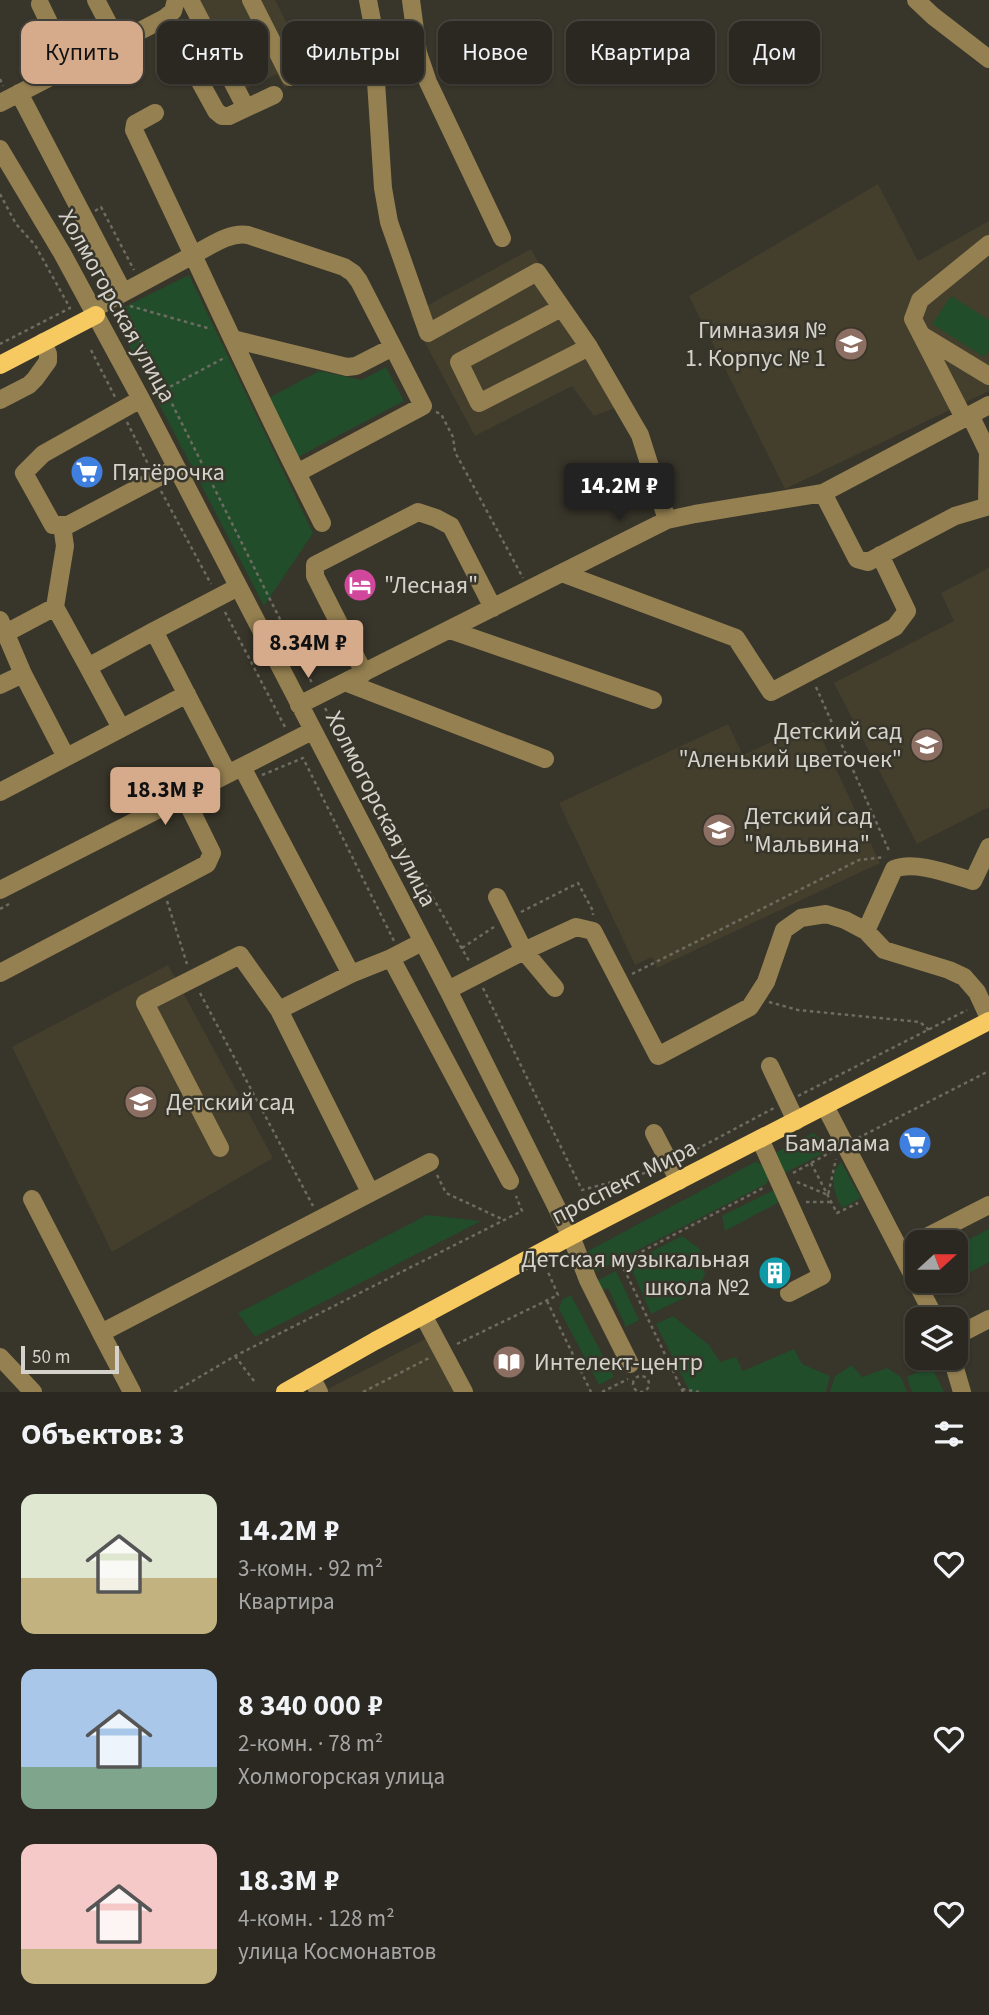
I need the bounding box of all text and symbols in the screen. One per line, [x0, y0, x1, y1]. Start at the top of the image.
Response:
chip: Купить [21, 21, 143, 84]
chip: Снять [157, 21, 268, 84]
chip: Фильтры [282, 21, 424, 84]
chip: Новое [438, 21, 552, 84]
chip: Квартира [566, 21, 715, 84]
chip: Дом [729, 21, 820, 84]
street label: Холмогорская улица [49, 203, 185, 409]
place label: Гимназия № 1. Корпус № 1 [685, 313, 827, 376]
school or university icon: Гимназия № 1. Корпус № 1 [832, 325, 870, 363]
supermarket icon: Пятёрочка [68, 453, 106, 491]
place label: Пятёрочка [112, 455, 225, 490]
pin: 14.2M ₽ [554, 463, 684, 523]
text: 14.2M ₽ [580, 469, 658, 502]
hotel icon: "Лесная" [341, 566, 379, 604]
place label: "Лесная" [384, 568, 478, 603]
pin: 8.34M ₽ [243, 620, 373, 680]
text: 8.34M ₽ [269, 626, 347, 659]
street label: Холмогорская улица [316, 705, 446, 913]
place label: Детский сад "Аленький цветочек" [679, 714, 902, 777]
school or university icon: Детский сад "Аленький цветочек" [908, 726, 946, 764]
pin: 18.3M ₽ [100, 768, 230, 827]
text: 18.3M ₽ [126, 773, 204, 806]
place label: Детский сад "Мальвина" [744, 799, 872, 862]
school or university icon: Детский сад "Мальвина" [700, 811, 738, 849]
school or university icon: Детский сад [122, 1083, 160, 1121]
place label: Детский сад [166, 1085, 294, 1120]
supermarket icon: Бамалама [896, 1124, 934, 1162]
place label: Бамалама [785, 1126, 890, 1161]
street label: проспект Мира [545, 1130, 703, 1234]
north arrow [905, 1230, 968, 1293]
map controls [905, 1230, 968, 1370]
place label: Детская музыкальная школа №2 [521, 1242, 750, 1305]
building icon: Детская музыкальная школа №2 [756, 1254, 794, 1292]
button: layers [905, 1307, 968, 1370]
scale bar [21, 1343, 119, 1375]
library icon: Интелект-центр [490, 1343, 528, 1381]
text: 50 m [32, 1344, 70, 1371]
place label: Интелект-центр [534, 1345, 703, 1380]
text: Объектов: 3 [21, 1413, 185, 1456]
icon: filters [930, 1415, 968, 1453]
text: 14.2M ₽ [238, 1509, 339, 1552]
icon: home [77, 1522, 161, 1606]
icon: heart [930, 1545, 968, 1583]
text: 3-комн. · 92 m² [238, 1552, 383, 1585]
text: Квартира [238, 1585, 335, 1618]
text: 8 340 000 ₽ [238, 1684, 383, 1727]
icon: home [77, 1697, 161, 1781]
icon: heart [930, 1720, 968, 1758]
text: 2-комн. · 78 m² [238, 1727, 383, 1760]
text: Холмогорская улица [238, 1760, 445, 1793]
text: 18.3M ₽ [238, 1859, 339, 1902]
icon: home [77, 1872, 161, 1956]
icon: heart [930, 1895, 968, 1933]
text: 4-комн. · 128 m² [238, 1902, 395, 1935]
text: улица Космонавтов [238, 1935, 436, 1968]

